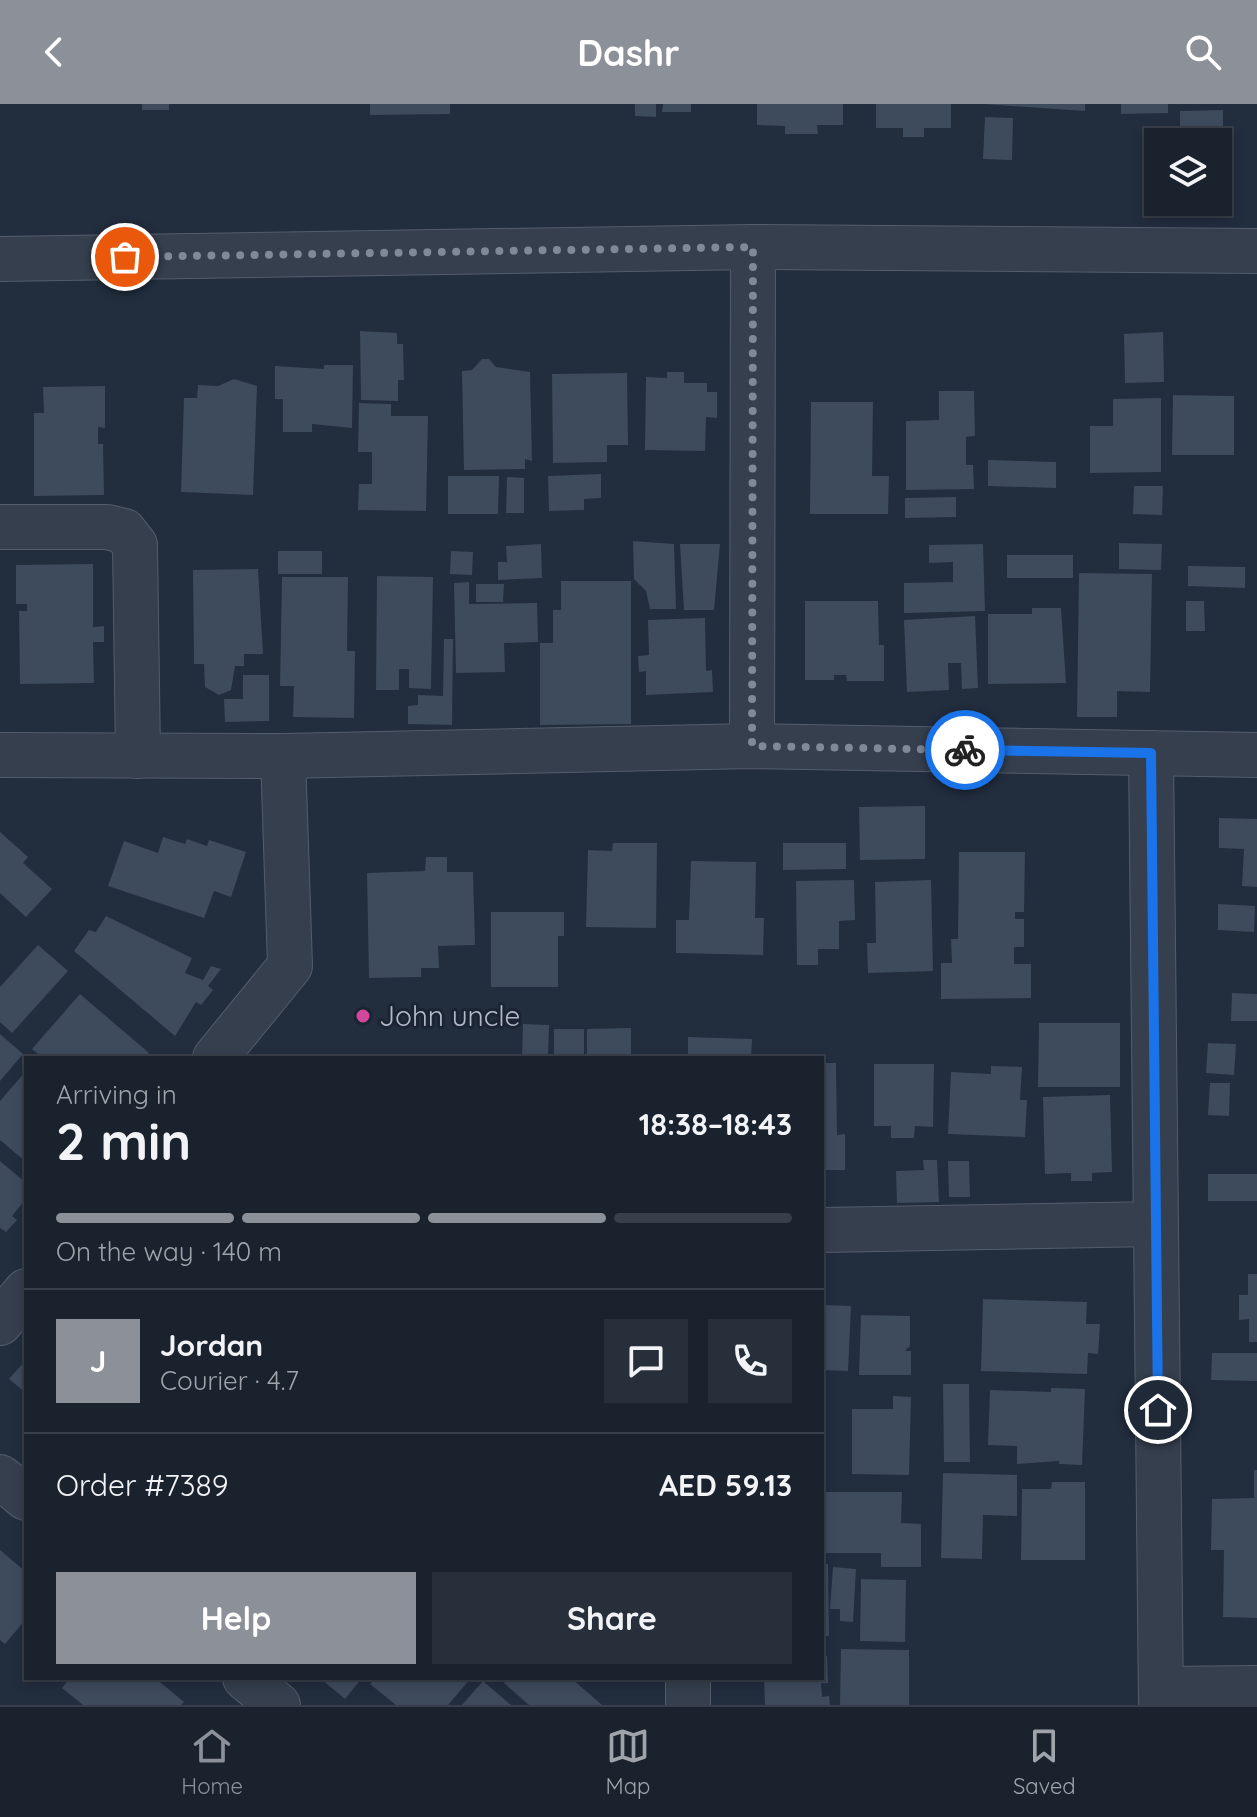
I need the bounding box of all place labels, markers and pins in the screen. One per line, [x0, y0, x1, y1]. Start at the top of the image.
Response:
pin [91, 223, 159, 291]
place label: John uncle [379, 998, 520, 1033]
marker: John uncle [354, 1007, 372, 1025]
pin [1124, 1376, 1192, 1444]

